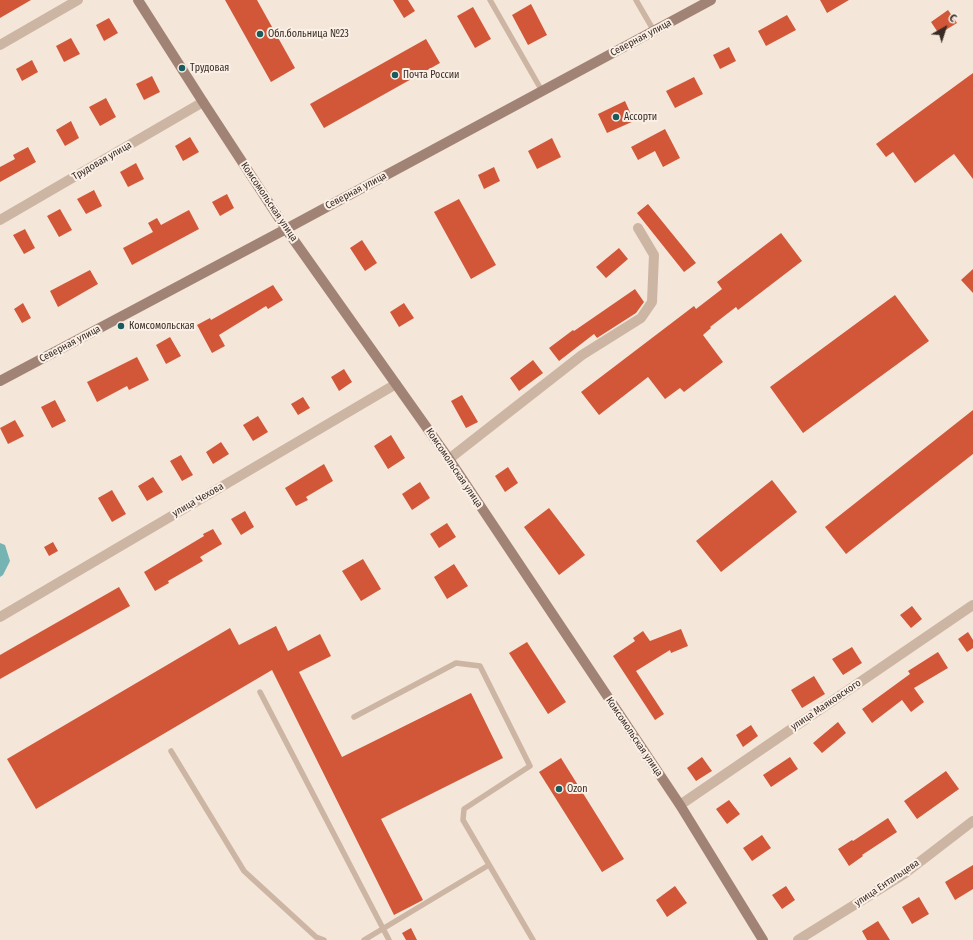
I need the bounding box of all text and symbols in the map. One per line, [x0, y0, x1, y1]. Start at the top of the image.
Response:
north arrow [925, 8, 965, 48]
text: С [947, 11, 959, 25]
street label: Северная улица [608, 17, 674, 59]
place label: Обл.больница №23 [268, 28, 349, 40]
marker: Обл.больница №23 [255, 29, 265, 39]
place label: Трудовая [190, 62, 229, 74]
marker: Трудовая [177, 63, 187, 73]
place label: Почта России [403, 69, 459, 81]
marker: Почта России [390, 70, 400, 80]
place label: Ассорти [624, 111, 657, 123]
marker: Ассорти [611, 112, 621, 122]
street label: Трудовая улица [70, 139, 134, 183]
street label: Комсомольская улица [238, 160, 300, 244]
street label: Северная улица [323, 170, 389, 212]
place label: Комсомольская [129, 320, 195, 332]
marker: Комсомольская [116, 321, 126, 331]
street label: Северная улица [37, 323, 103, 365]
street label: Комсомольская улица [423, 426, 485, 510]
street label: улица Чехова [170, 481, 226, 519]
street label: улица Маяковского [789, 677, 863, 733]
street label: Комсомольская улица [603, 695, 665, 779]
place label: Ozon [567, 783, 588, 795]
marker: Ozon [554, 784, 564, 794]
street label: улица Ентальцева [852, 857, 922, 909]

